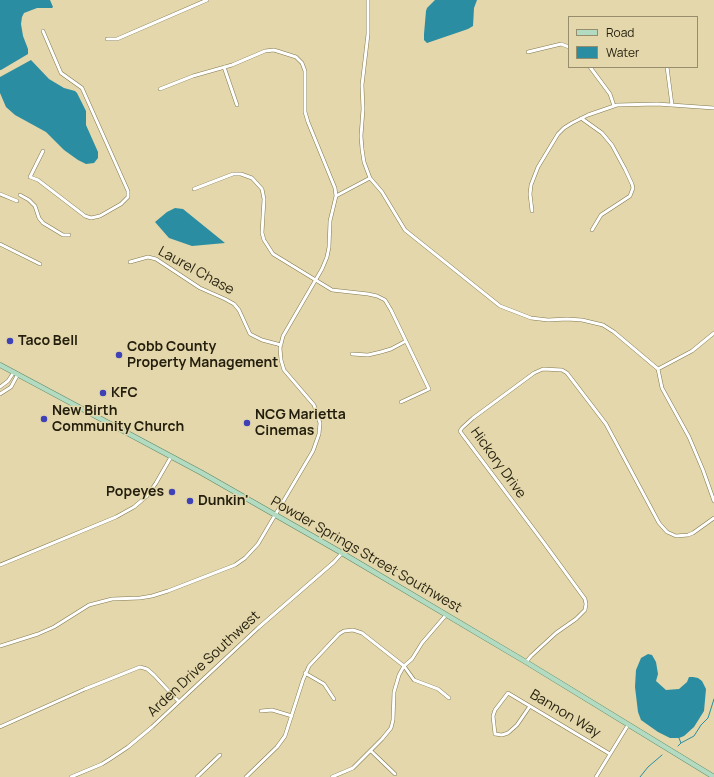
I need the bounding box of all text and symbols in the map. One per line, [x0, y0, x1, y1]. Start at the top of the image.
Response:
legend [568, 16, 698, 68]
text: Road [606, 24, 634, 41]
text: Water [606, 44, 639, 61]
street label: Laurel Chase [155, 243, 237, 299]
place label: Taco Bell [18, 333, 78, 349]
marker: Taco Bell [5, 336, 15, 346]
place label: Cobb County Property Management [127, 339, 278, 372]
marker: Cobb County Property Management [114, 350, 124, 360]
place label: KFC [111, 385, 138, 401]
marker: KFC [98, 388, 108, 398]
place label: New Birth Community Church [52, 403, 184, 436]
place label: NCG Marietta Cinemas [255, 407, 346, 440]
marker: New Birth Community Church [39, 414, 49, 424]
marker: NCG Marietta Cinemas [242, 418, 252, 428]
street label: Hickory Drive [467, 424, 529, 502]
place label: Popeyes [106, 484, 164, 500]
marker: Popeyes [167, 487, 177, 497]
place label: Dunkin' [198, 493, 249, 509]
street label: Powder Springs Street Southwest [267, 493, 465, 617]
marker: Dunkin' [185, 496, 195, 506]
street label: Arden Drive Southwest [144, 608, 264, 720]
street label: Bannon Way [527, 686, 603, 742]

